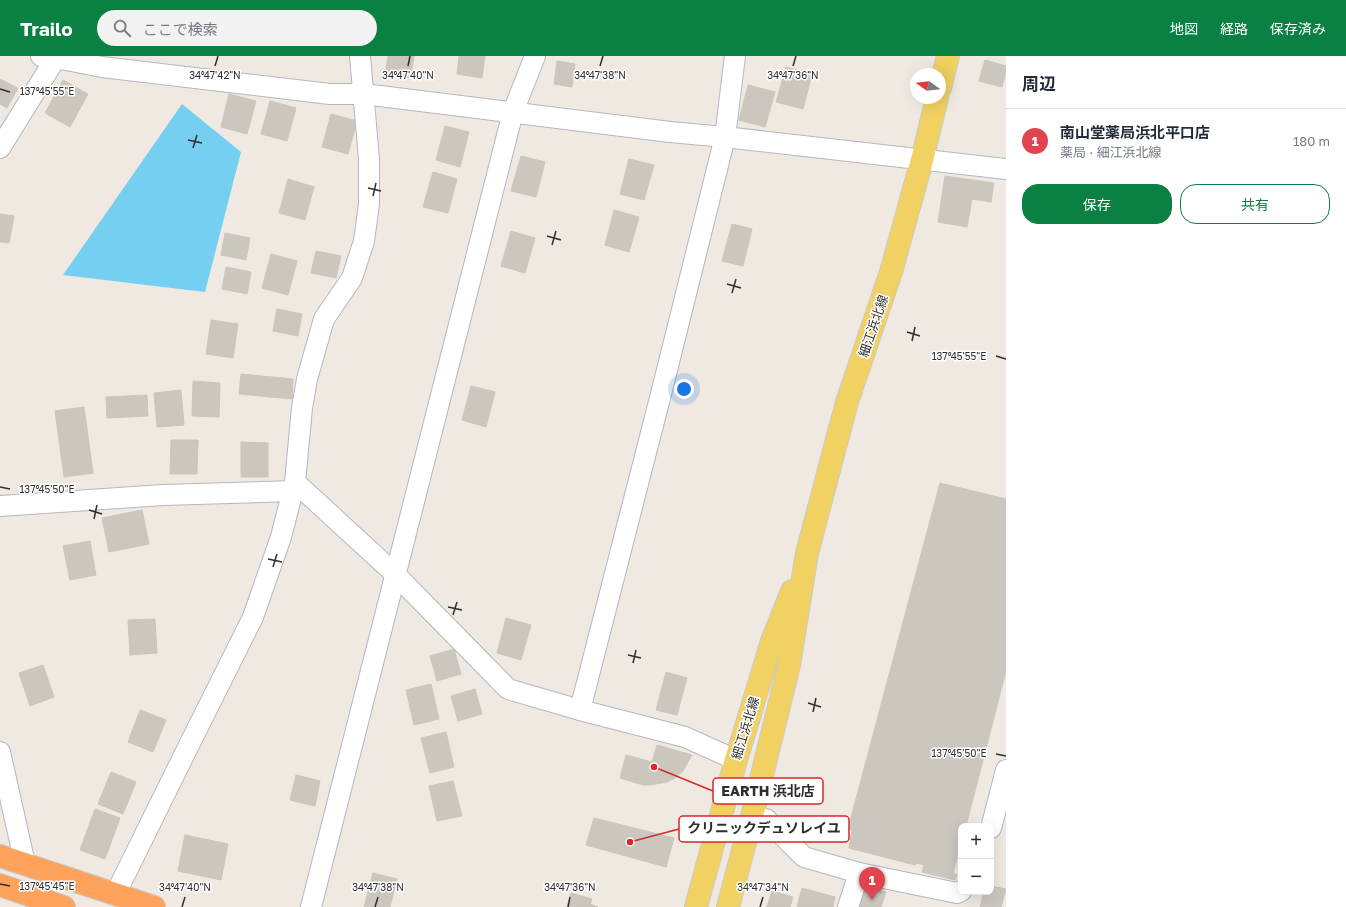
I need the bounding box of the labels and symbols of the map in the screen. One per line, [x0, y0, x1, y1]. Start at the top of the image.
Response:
north arrow [910, 68, 946, 104]
text: 34°47'42"N [189, 69, 241, 81]
text: 34°47'40"N [382, 69, 434, 81]
text: 34°47'38"N [574, 69, 626, 81]
text: 34°47'36"N [767, 69, 819, 81]
text: 137°45'55"E [20, 85, 74, 97]
street label: 細江浜北線 [855, 293, 891, 359]
text: 137°45'55"E [932, 350, 986, 362]
your location [674, 379, 694, 399]
text: 137°45'50"E [19, 483, 75, 495]
street label: 細江浜北線 [728, 695, 762, 761]
text: 137°45'50"E [931, 747, 987, 759]
callout: EARTH 浜北店 [713, 778, 823, 804]
text: EARTH 浜北店 [721, 782, 815, 799]
callout: クリニックデュソレイユ [679, 816, 849, 842]
text: クリニックデュソレイユ [687, 819, 841, 836]
pin: 1 [859, 867, 885, 900]
text: 137°45'45"E [20, 880, 75, 892]
text: 34°47'40"N [159, 881, 211, 893]
text: 34°47'38"N [352, 881, 404, 893]
text: 34°47'36"N [544, 881, 596, 893]
text: 34°47'34"N [737, 881, 789, 893]

